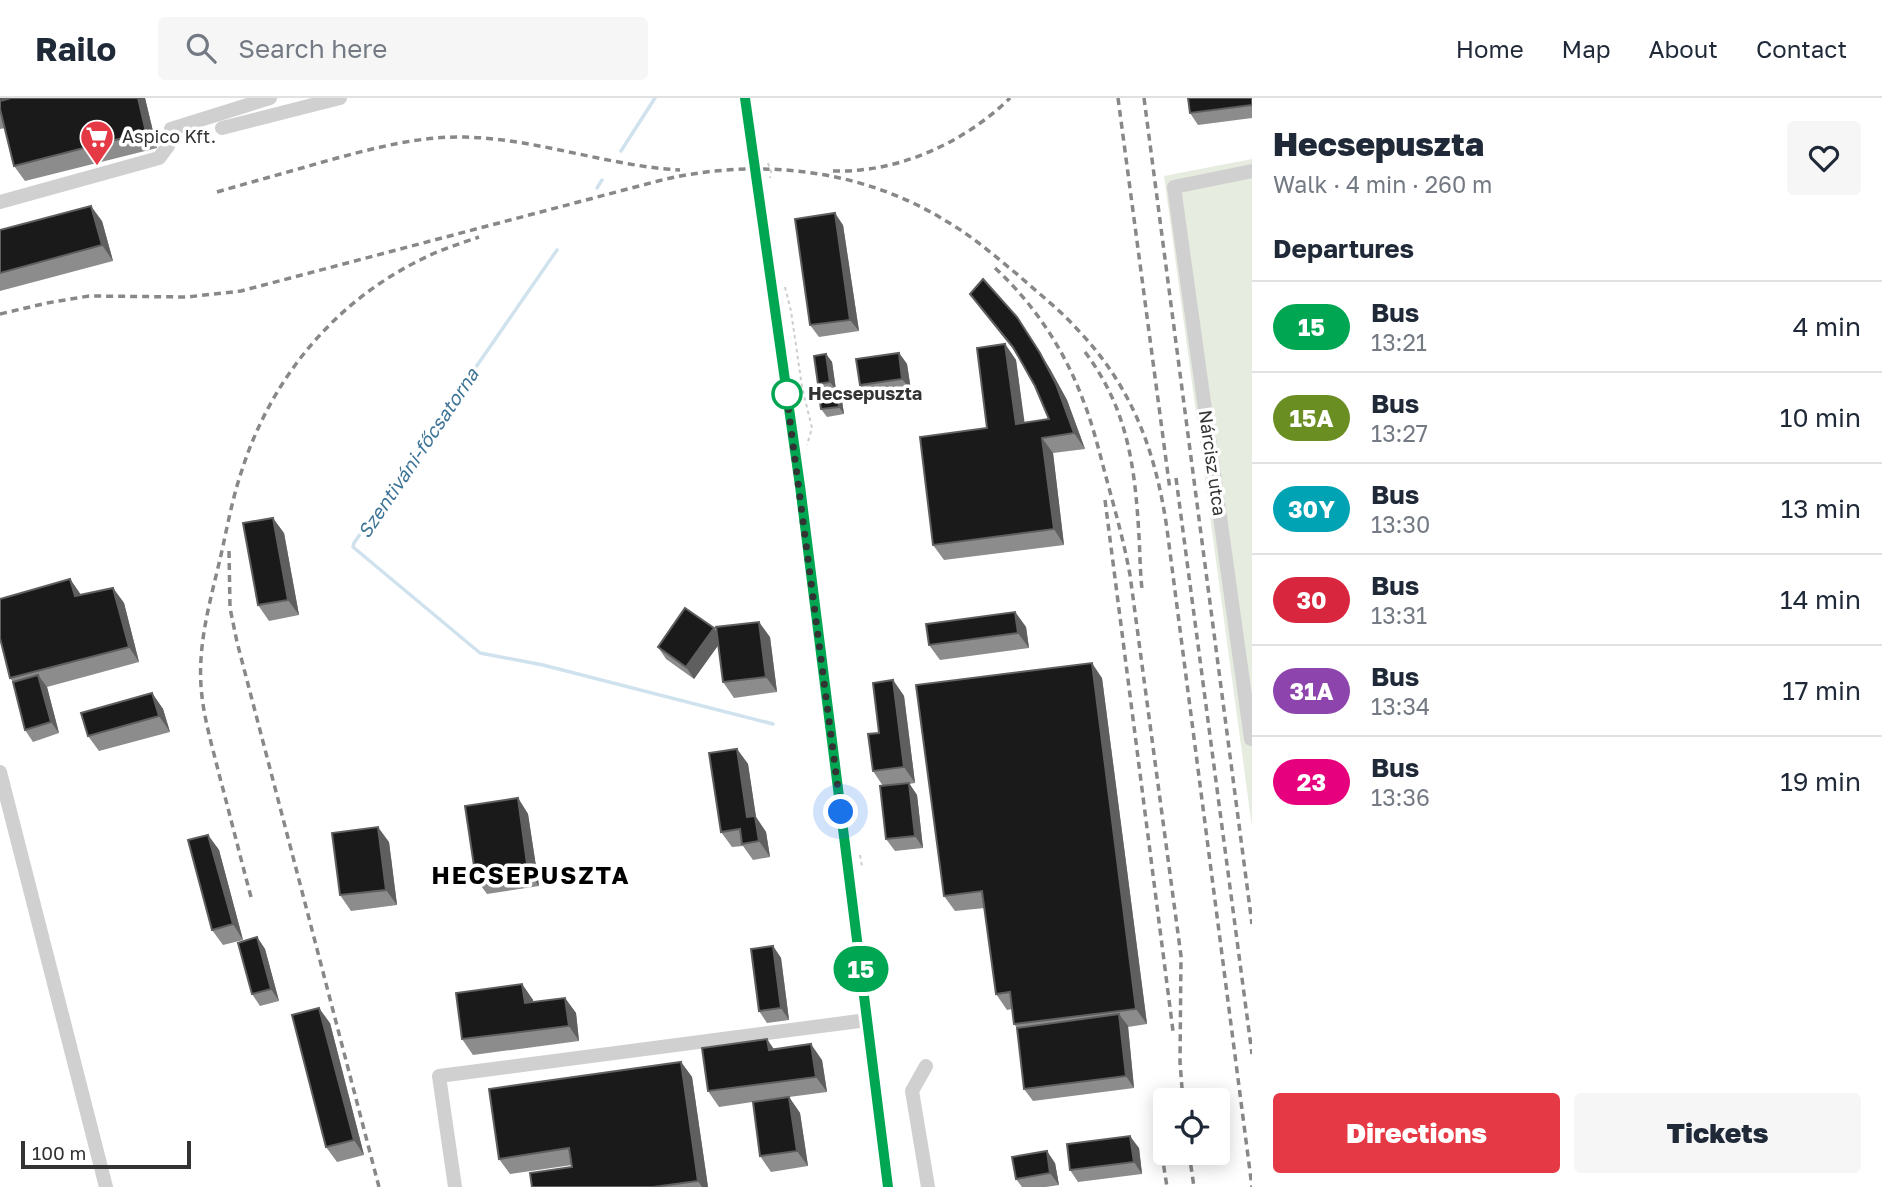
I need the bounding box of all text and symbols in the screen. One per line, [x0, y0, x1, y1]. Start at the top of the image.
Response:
search box [158, 17, 648, 80]
text: Railo [35, 29, 116, 68]
icon: search [182, 29, 220, 67]
text: Search here [238, 33, 387, 64]
text: Home [1456, 34, 1524, 63]
text: Map [1562, 34, 1611, 63]
text: About [1649, 34, 1718, 63]
text: Contact [1756, 34, 1847, 63]
supermarket icon: Aspico Kft. [78, 118, 116, 167]
button: heart [1787, 121, 1861, 195]
text: Hecsepuszta [1273, 124, 1484, 163]
place label: Aspico Kft. [122, 125, 216, 147]
text: Walk · 4 min · 260 m [1273, 170, 1492, 198]
text: Departures [1273, 233, 1414, 264]
text: Bus [1371, 297, 1419, 328]
text: 4 min [1793, 311, 1861, 342]
text: 15 [1298, 312, 1325, 341]
text: 13:21 [1371, 328, 1427, 356]
water label: Szentiváni-főcsatorna [352, 363, 484, 542]
marker: Hecsepuszta [772, 379, 802, 409]
place label: Hecsepuszta [808, 382, 922, 404]
text: Bus [1371, 388, 1419, 419]
text: 10 min [1780, 402, 1861, 433]
text: 15A [1289, 403, 1334, 432]
street label: Nárcisz utca [1195, 409, 1231, 517]
text: 13:27 [1371, 419, 1428, 447]
text: Bus [1371, 479, 1419, 510]
text: 13 min [1781, 493, 1861, 524]
text: 30Y [1288, 494, 1335, 523]
text: 13:30 [1371, 510, 1430, 538]
text: Bus [1371, 570, 1419, 601]
text: 14 min [1780, 584, 1861, 615]
text: 30 [1296, 585, 1327, 614]
text: 13:31 [1371, 601, 1427, 629]
text: Bus [1371, 661, 1419, 692]
text: 17 min [1782, 675, 1861, 706]
text: 31A [1289, 676, 1334, 705]
text: 13:34 [1371, 692, 1430, 720]
text: Bus [1371, 752, 1419, 783]
text: 19 min [1780, 766, 1861, 797]
text: 23 [1297, 767, 1326, 796]
text: 13:36 [1371, 783, 1430, 811]
your location [823, 794, 858, 829]
district label: HECSEPUSZTA [432, 860, 630, 889]
line badge: 15 [830, 946, 892, 992]
text: 15 [848, 954, 875, 983]
map controls [1153, 1088, 1230, 1165]
button: locate [1153, 1088, 1230, 1165]
button: Directions [1273, 1093, 1560, 1173]
button: Tickets [1574, 1093, 1861, 1173]
scale bar [21, 1138, 191, 1170]
text: 100 m [32, 1141, 86, 1164]

